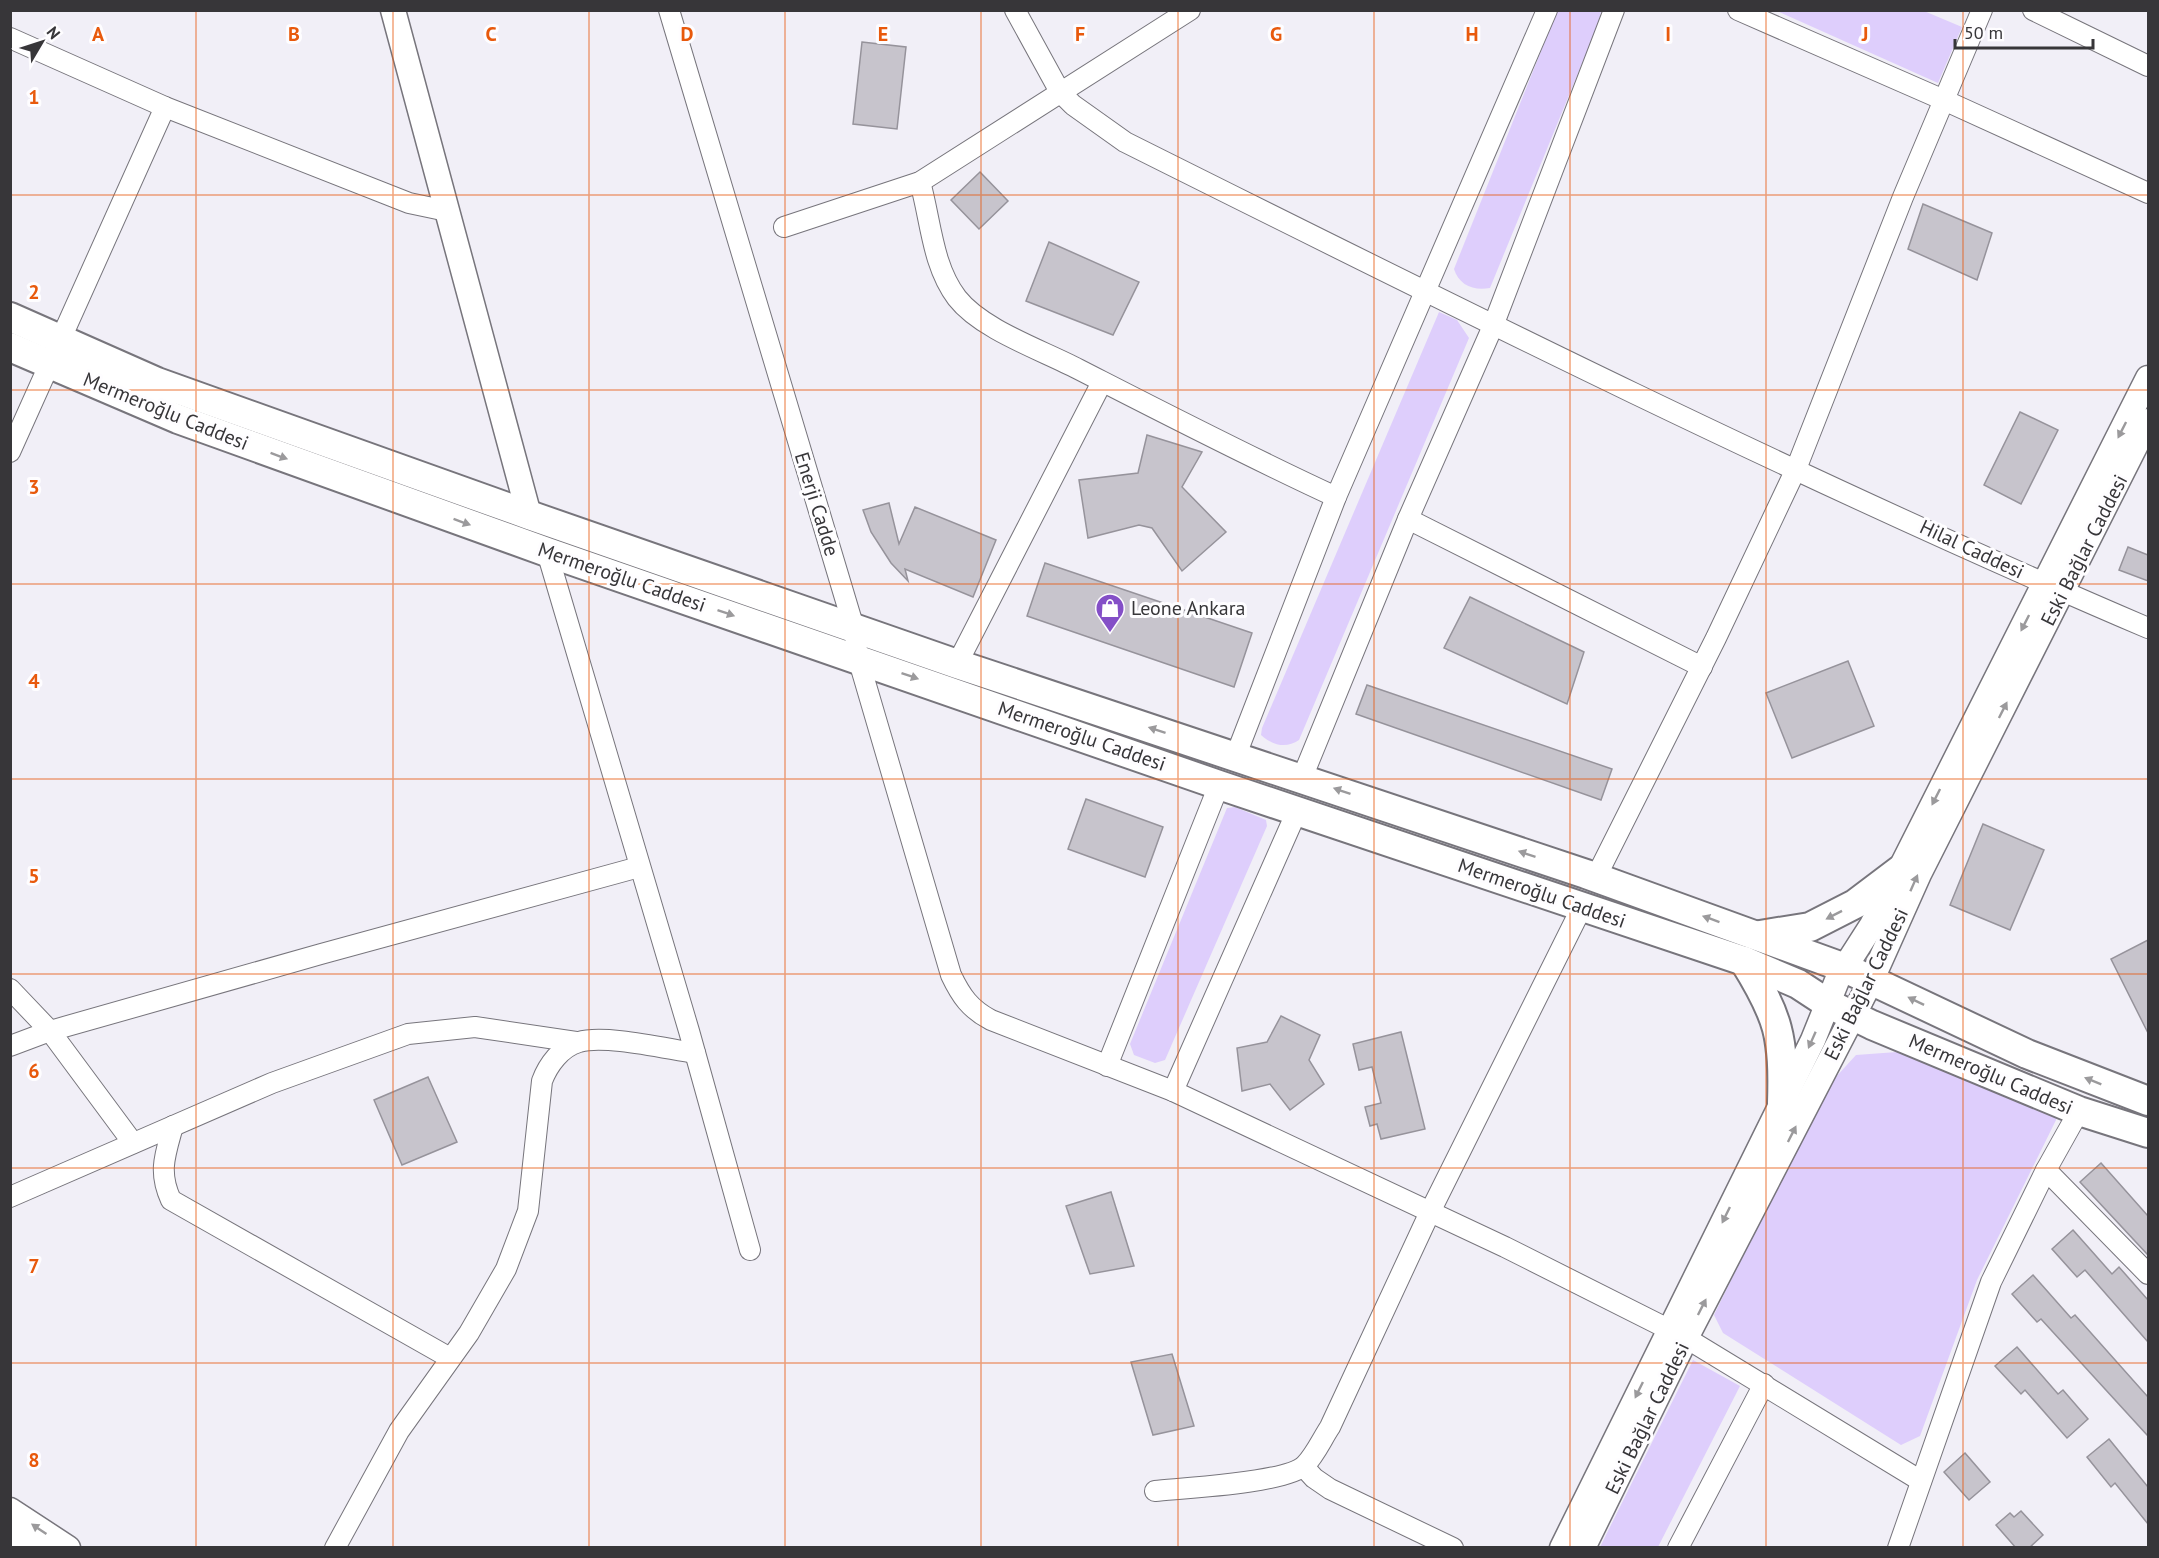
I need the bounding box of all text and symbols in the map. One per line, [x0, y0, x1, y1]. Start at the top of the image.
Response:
north arrow [12, 12, 72, 72]
scale bar [1955, 12, 2093, 50]
text: A [92, 21, 105, 47]
text: B [288, 21, 300, 47]
text: C [485, 21, 497, 47]
text: D [681, 21, 694, 47]
text: E [878, 21, 888, 47]
text: F [1075, 21, 1085, 47]
text: G [1270, 21, 1282, 47]
text: H [1465, 21, 1479, 47]
text: I [1665, 21, 1671, 47]
text: J [1861, 21, 1868, 47]
text: 50 m [1964, 21, 2003, 44]
text: N [43, 22, 65, 43]
text: 1 [28, 84, 40, 110]
text: 2 [28, 279, 40, 305]
street label: Mermeroğlu Caddesi [80, 366, 252, 456]
one-way arrow [2117, 422, 2127, 439]
street label: Enerji Cadde [789, 449, 845, 559]
one-way arrow [270, 451, 288, 461]
street label: Eski Bağlar Caddesi [2035, 470, 2133, 630]
text: 3 [28, 474, 40, 500]
street label: Hilal Caddesi [1916, 514, 2028, 584]
one-way arrow [453, 517, 471, 527]
street label: Mermeroğlu Caddesi [535, 536, 709, 618]
shop icon: Leone Ankara [1094, 592, 1126, 634]
place label: Leone Ankara [1131, 595, 1245, 621]
one-way arrow [717, 608, 735, 618]
one-way arrow [2020, 615, 2029, 632]
text: 4 [28, 668, 40, 694]
one-way arrow [901, 672, 919, 682]
street label: Mermeroğlu Caddesi [995, 695, 1169, 777]
one-way arrow [1998, 701, 2008, 718]
one-way arrow [1148, 724, 1166, 734]
one-way arrow [1333, 786, 1351, 796]
one-way arrow [1932, 788, 1942, 806]
one-way arrow [1518, 848, 1536, 858]
street label: Mermeroğlu Caddesi [1455, 852, 1629, 934]
text: 5 [28, 863, 40, 889]
one-way arrow [1910, 875, 1919, 892]
street label: Eski Bağlar Caddesi [1818, 904, 1914, 1064]
one-way arrow [1825, 910, 1842, 920]
one-way arrow [1702, 914, 1720, 924]
one-way arrow [1907, 996, 1924, 1005]
street label: Mermeroğlu Caddesi [1905, 1028, 2077, 1120]
one-way arrow [1808, 1032, 1817, 1049]
text: 6 [28, 1058, 40, 1084]
one-way arrow [2084, 1076, 2102, 1086]
one-way arrow [1787, 1125, 1796, 1142]
one-way arrow [1721, 1207, 1731, 1224]
text: 7 [28, 1253, 40, 1279]
one-way arrow [1697, 1298, 1707, 1315]
street label: Eski Bağlar Caddesi [1599, 1338, 1695, 1498]
one-way arrow [1635, 1381, 1645, 1399]
text: 8 [28, 1447, 40, 1473]
one-way arrow [31, 1524, 47, 1535]

